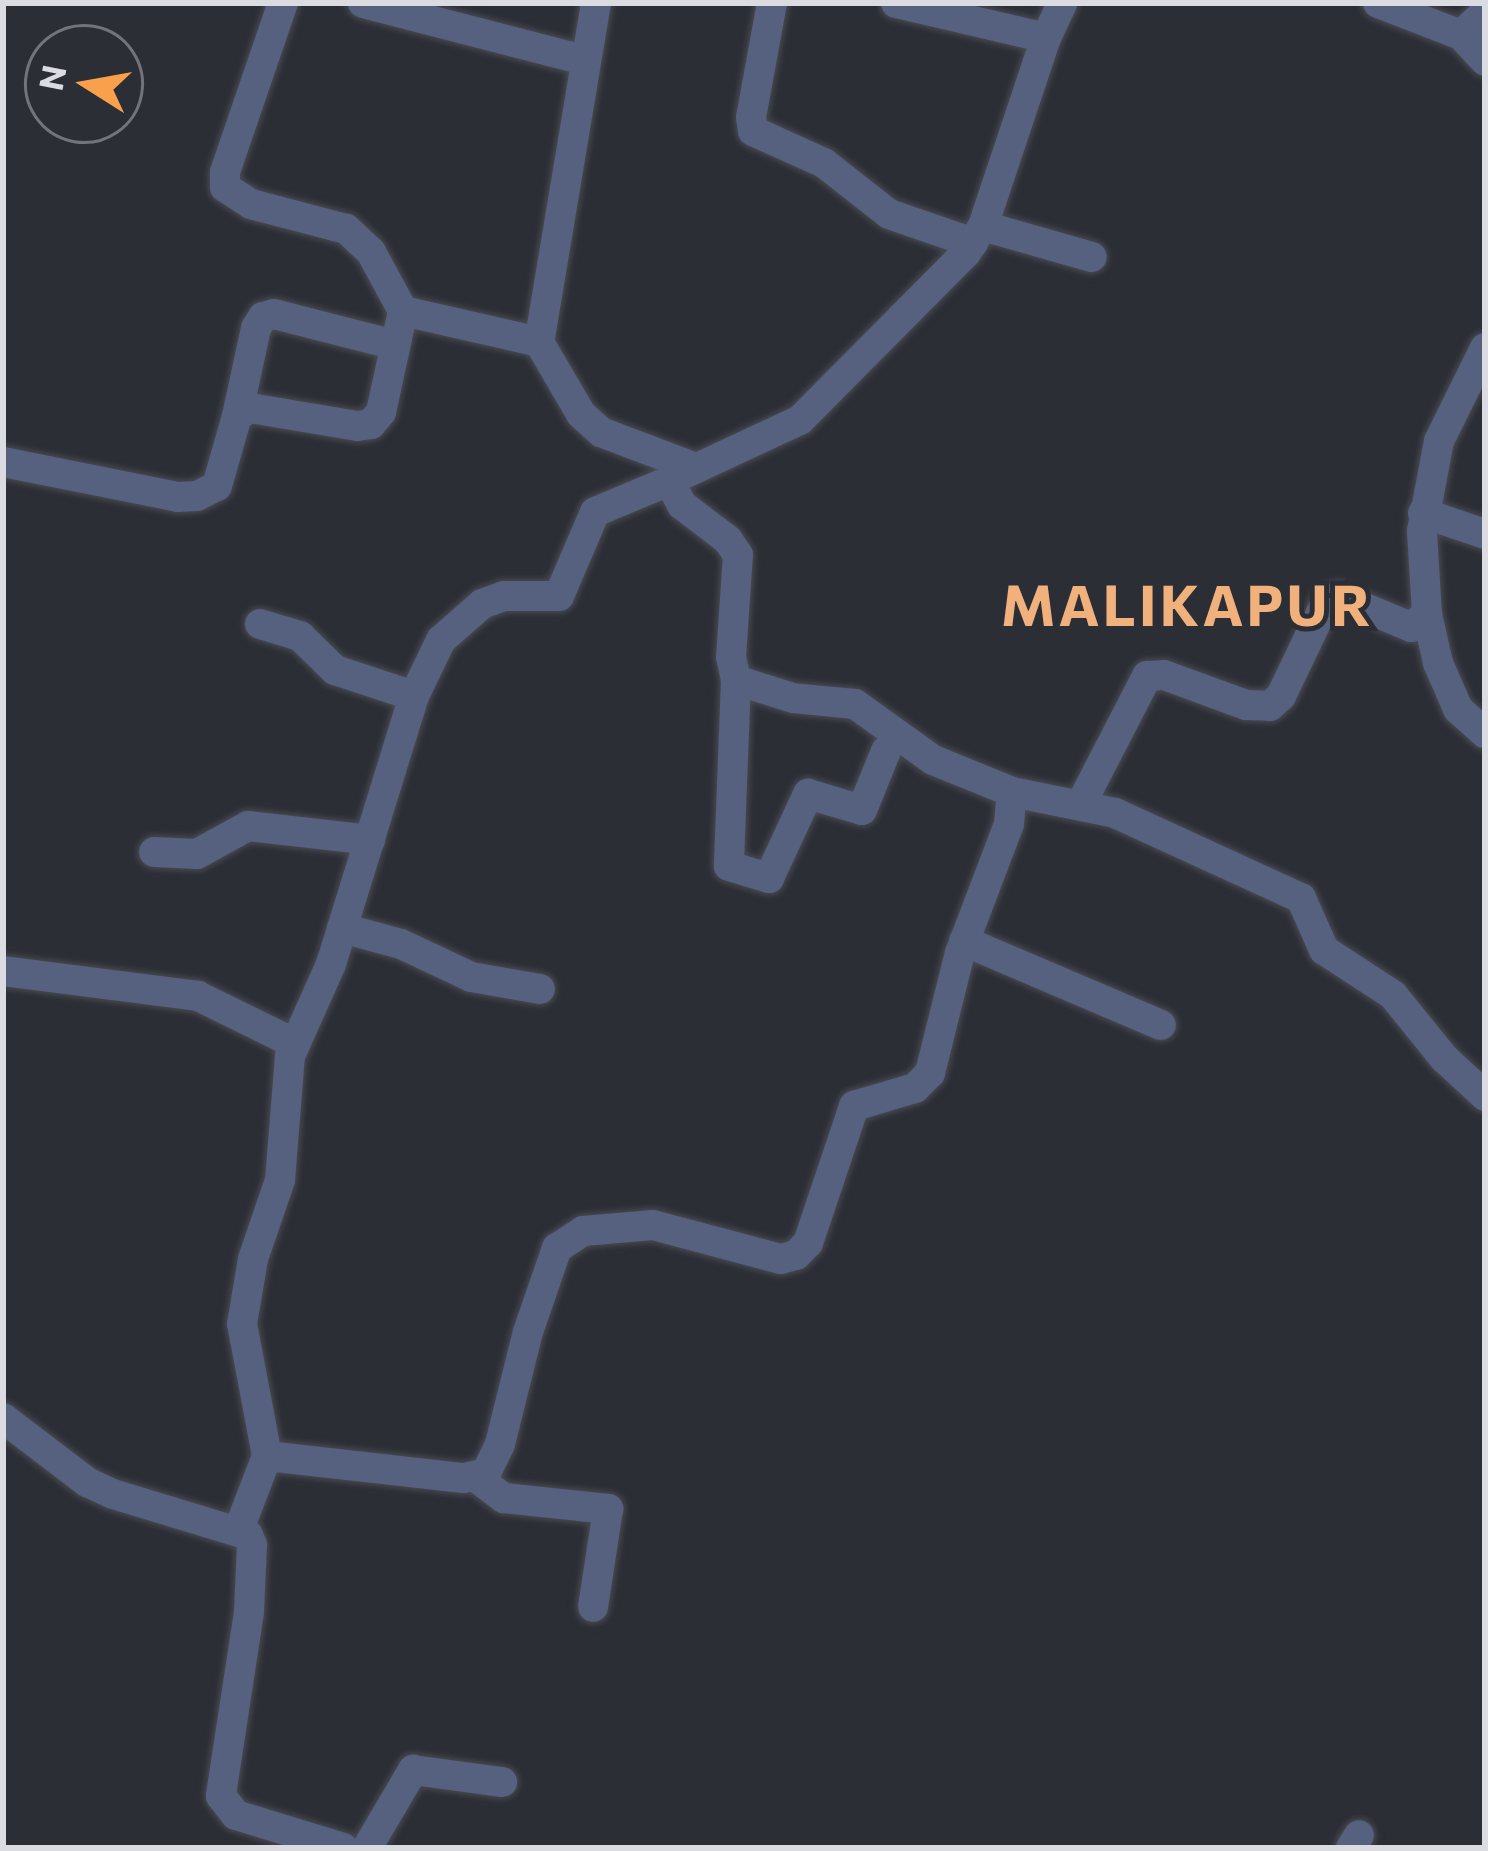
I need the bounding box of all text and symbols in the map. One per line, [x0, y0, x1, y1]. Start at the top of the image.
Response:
north arrow [24, 24, 144, 144]
text: N [29, 62, 74, 94]
district label: MALIKAPUR [1001, 570, 1373, 638]

